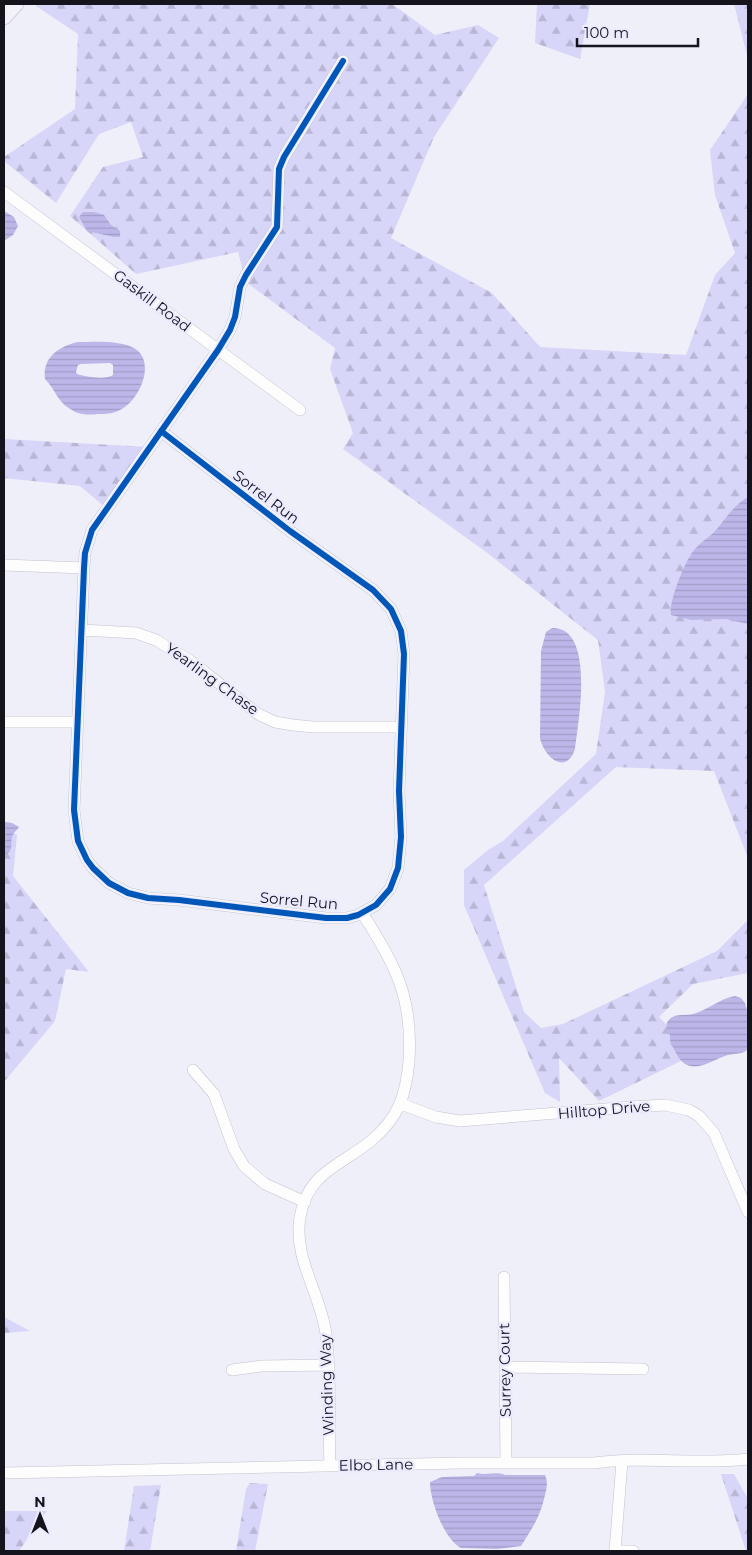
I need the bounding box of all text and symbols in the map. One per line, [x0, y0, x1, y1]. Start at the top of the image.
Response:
scale bar [577, 15, 698, 47]
text: 100 m [584, 23, 629, 42]
street label: Gaskill Road [110, 265, 195, 336]
street label: Sorrel Run [229, 465, 303, 528]
street label: Yearling Chase [162, 638, 263, 719]
street label: Sorrel Run [259, 888, 339, 913]
street label: Hilltop Drive [557, 1096, 651, 1123]
street label: Surrey Court [494, 1323, 515, 1417]
street label: Winding Way [315, 1333, 338, 1436]
street label: Elbo Lane [339, 1454, 413, 1475]
north arrow [15, 1490, 65, 1540]
text: N [34, 1493, 46, 1511]

